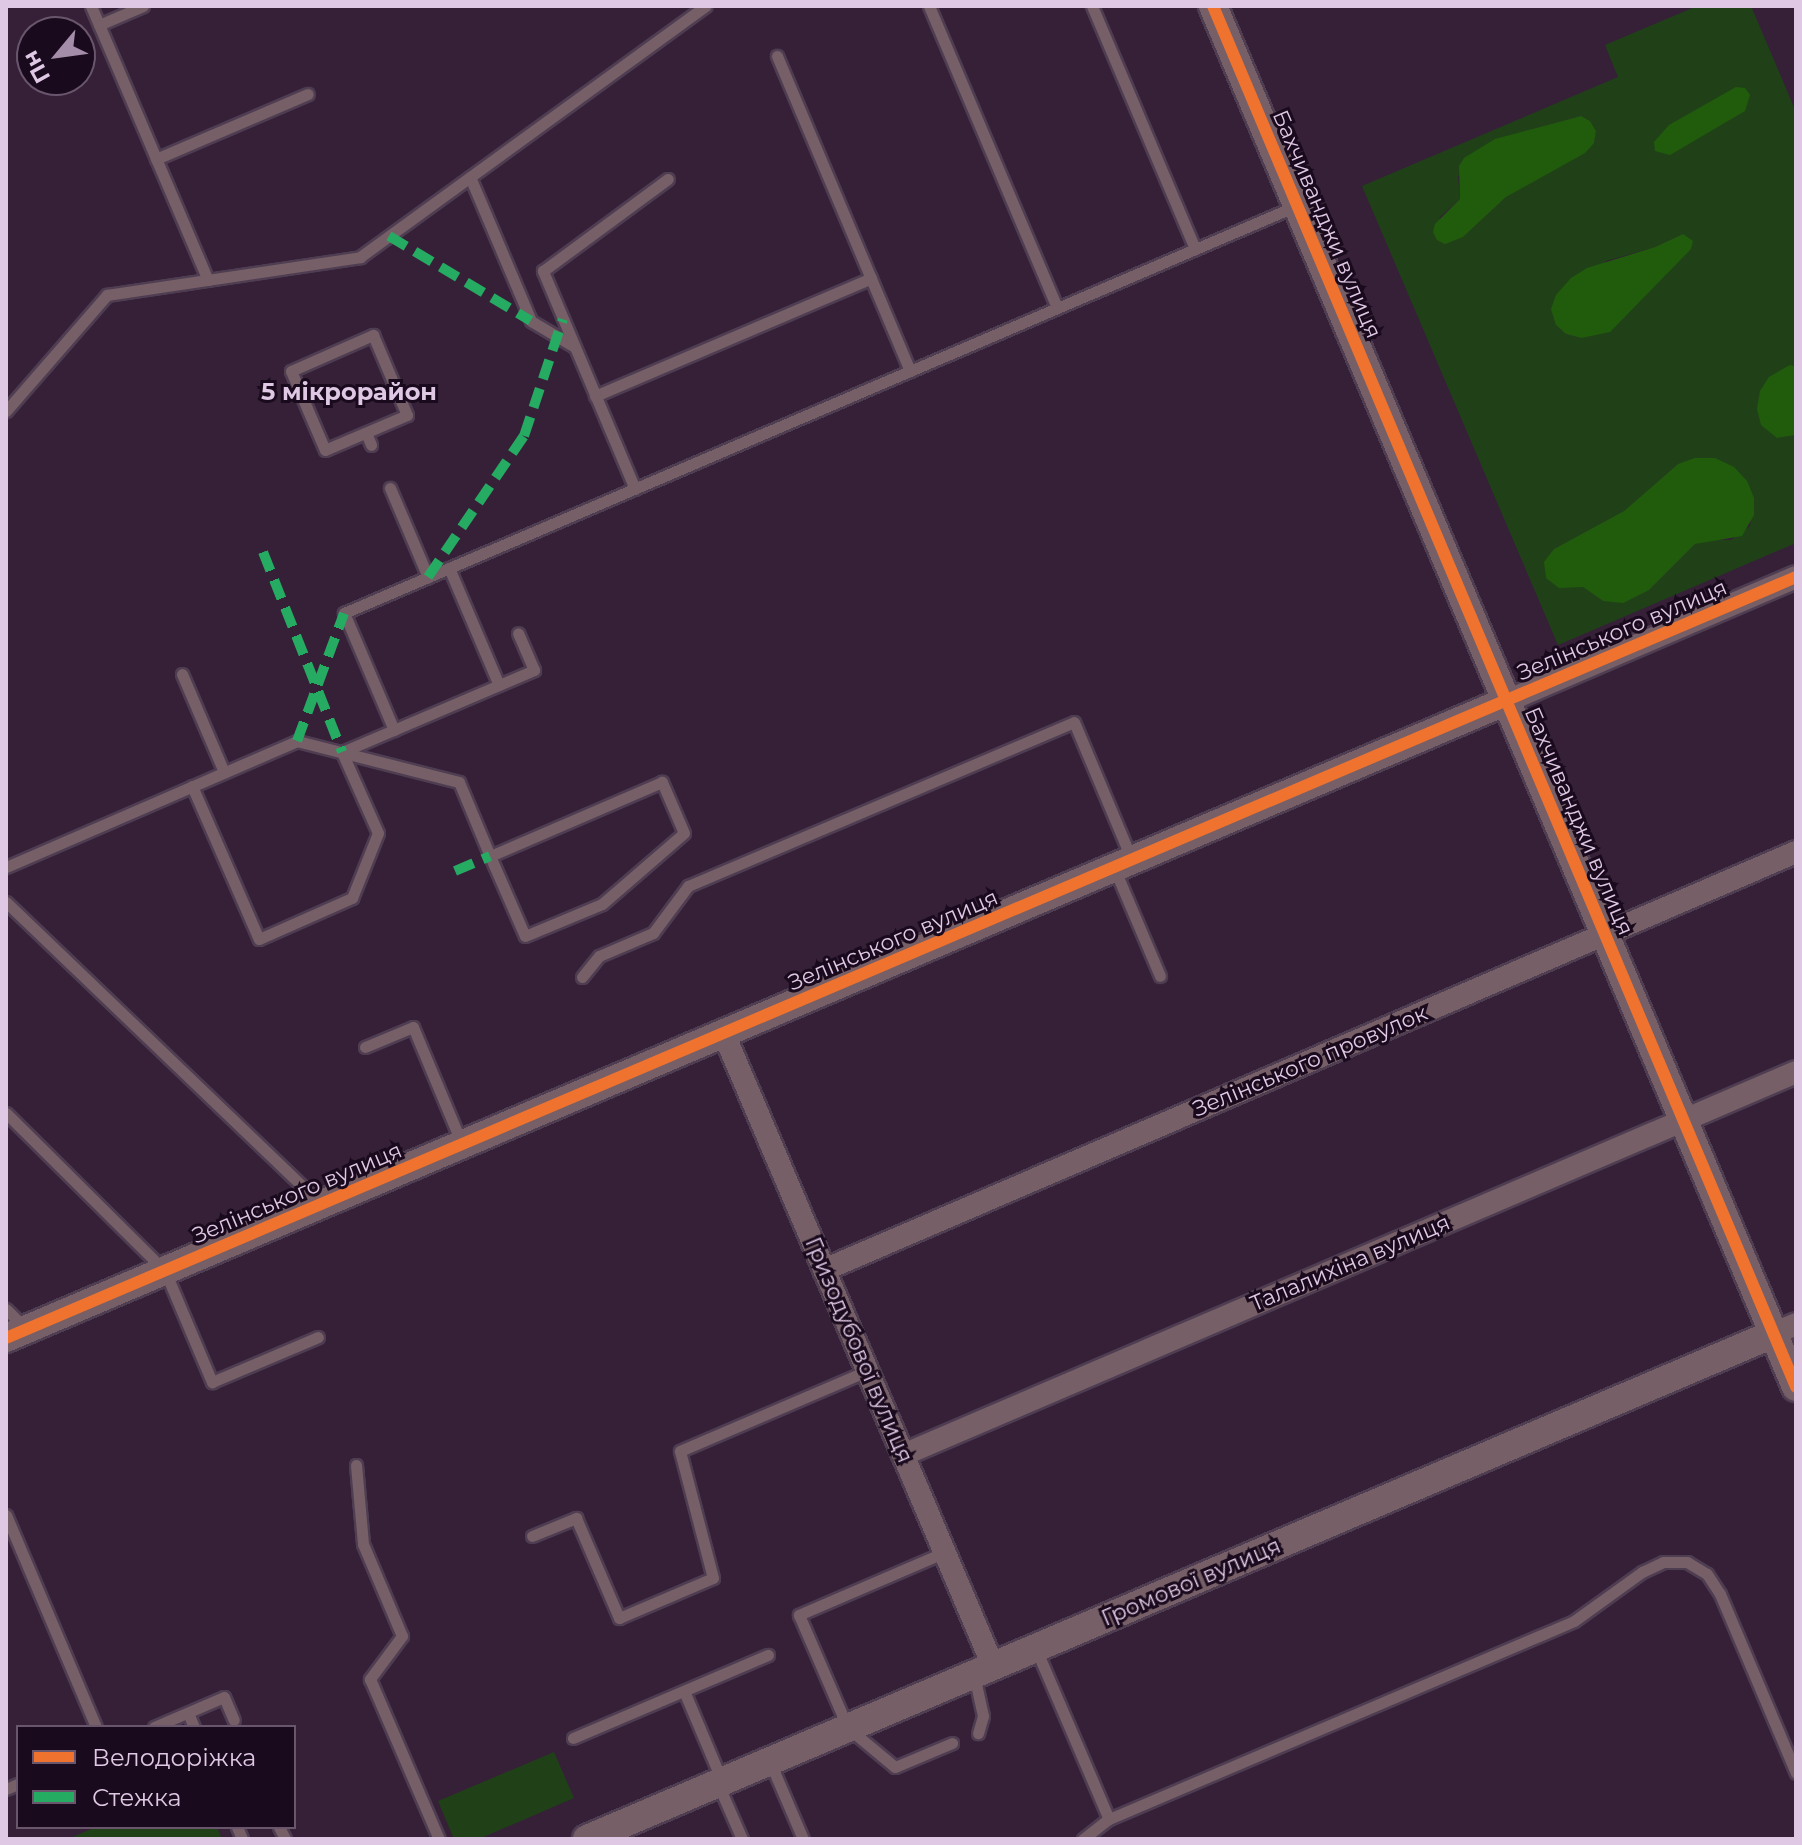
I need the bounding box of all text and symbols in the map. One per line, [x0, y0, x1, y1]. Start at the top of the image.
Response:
north arrow [16, 16, 96, 96]
text: Пн [16, 46, 56, 88]
street label: Бахчиванджи вулиця [1267, 106, 1387, 342]
district label: 5 мікрорайон [261, 378, 437, 406]
street label: Зелінського вулиця [1513, 574, 1731, 686]
street label: Бахчиванджи вулиця [1519, 703, 1639, 939]
street label: Зелінського вулиця [784, 884, 1002, 996]
street label: Зелінського провулок [1189, 1000, 1431, 1122]
street label: Зелінського вулиця [188, 1137, 406, 1249]
street label: Талалихіна вулиця [1246, 1209, 1454, 1317]
street label: Гризодубової вулиця [799, 1233, 919, 1467]
street label: Громової вулиця [1097, 1532, 1285, 1632]
legend [16, 1725, 296, 1829]
text: Велодоріжка [92, 1743, 256, 1772]
text: Стежка [92, 1783, 182, 1812]

